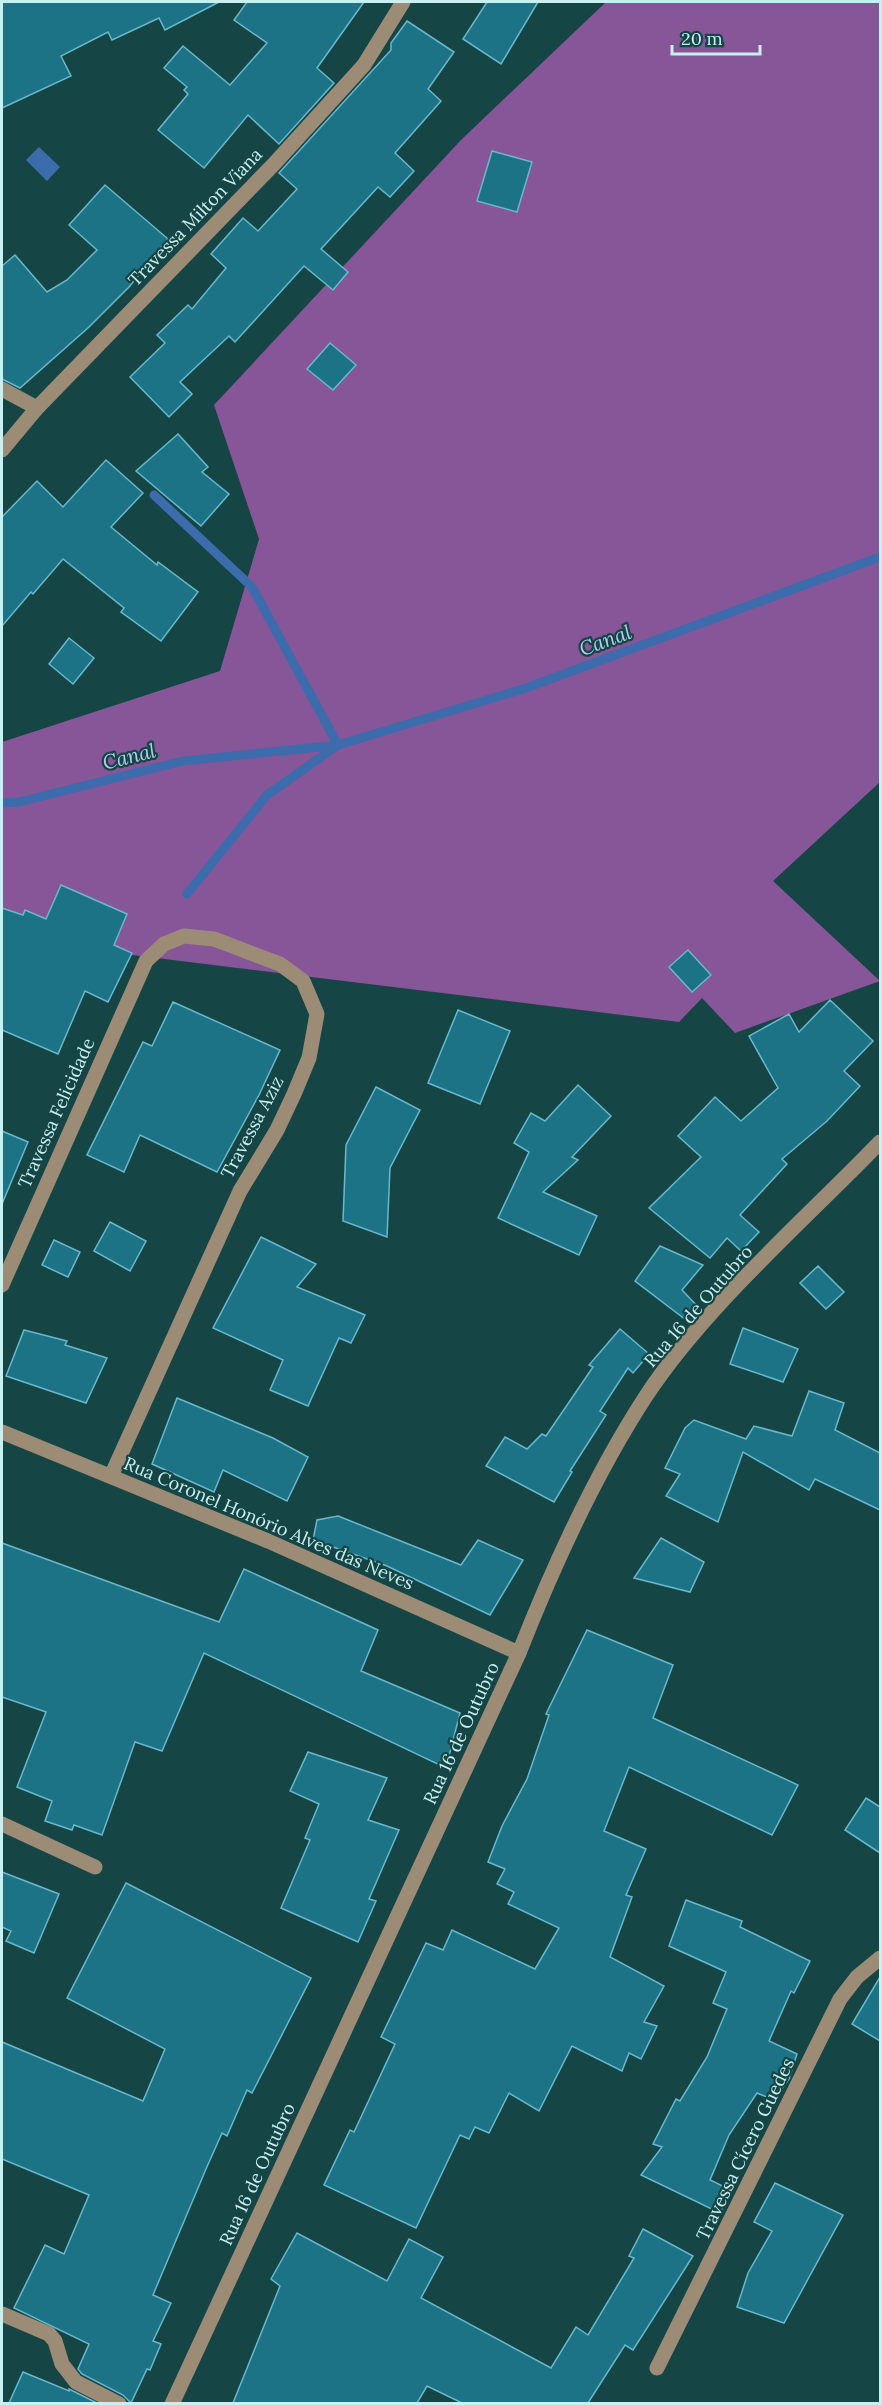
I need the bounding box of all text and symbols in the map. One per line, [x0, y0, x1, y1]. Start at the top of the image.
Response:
scale bar [672, 18, 760, 56]
text: 20 m [681, 27, 723, 50]
street label: Travessa Milton Viana [123, 143, 267, 291]
water label: Canal [576, 619, 635, 661]
water label: Canal [100, 737, 158, 775]
street label: Travessa Felicidade [13, 1034, 100, 1192]
street label: Travessa Aziz [215, 1072, 289, 1182]
street label: Rua 16 de Outubro [639, 1240, 757, 1372]
street label: Rua Coronel Honório Alves das Neves [121, 1451, 417, 1595]
street label: Rua 16 de Outubro [418, 1658, 504, 1808]
street label: Travessa Cícero Guedes [691, 2054, 799, 2244]
street label: Rua 16 de Outubro [214, 2099, 300, 2249]

